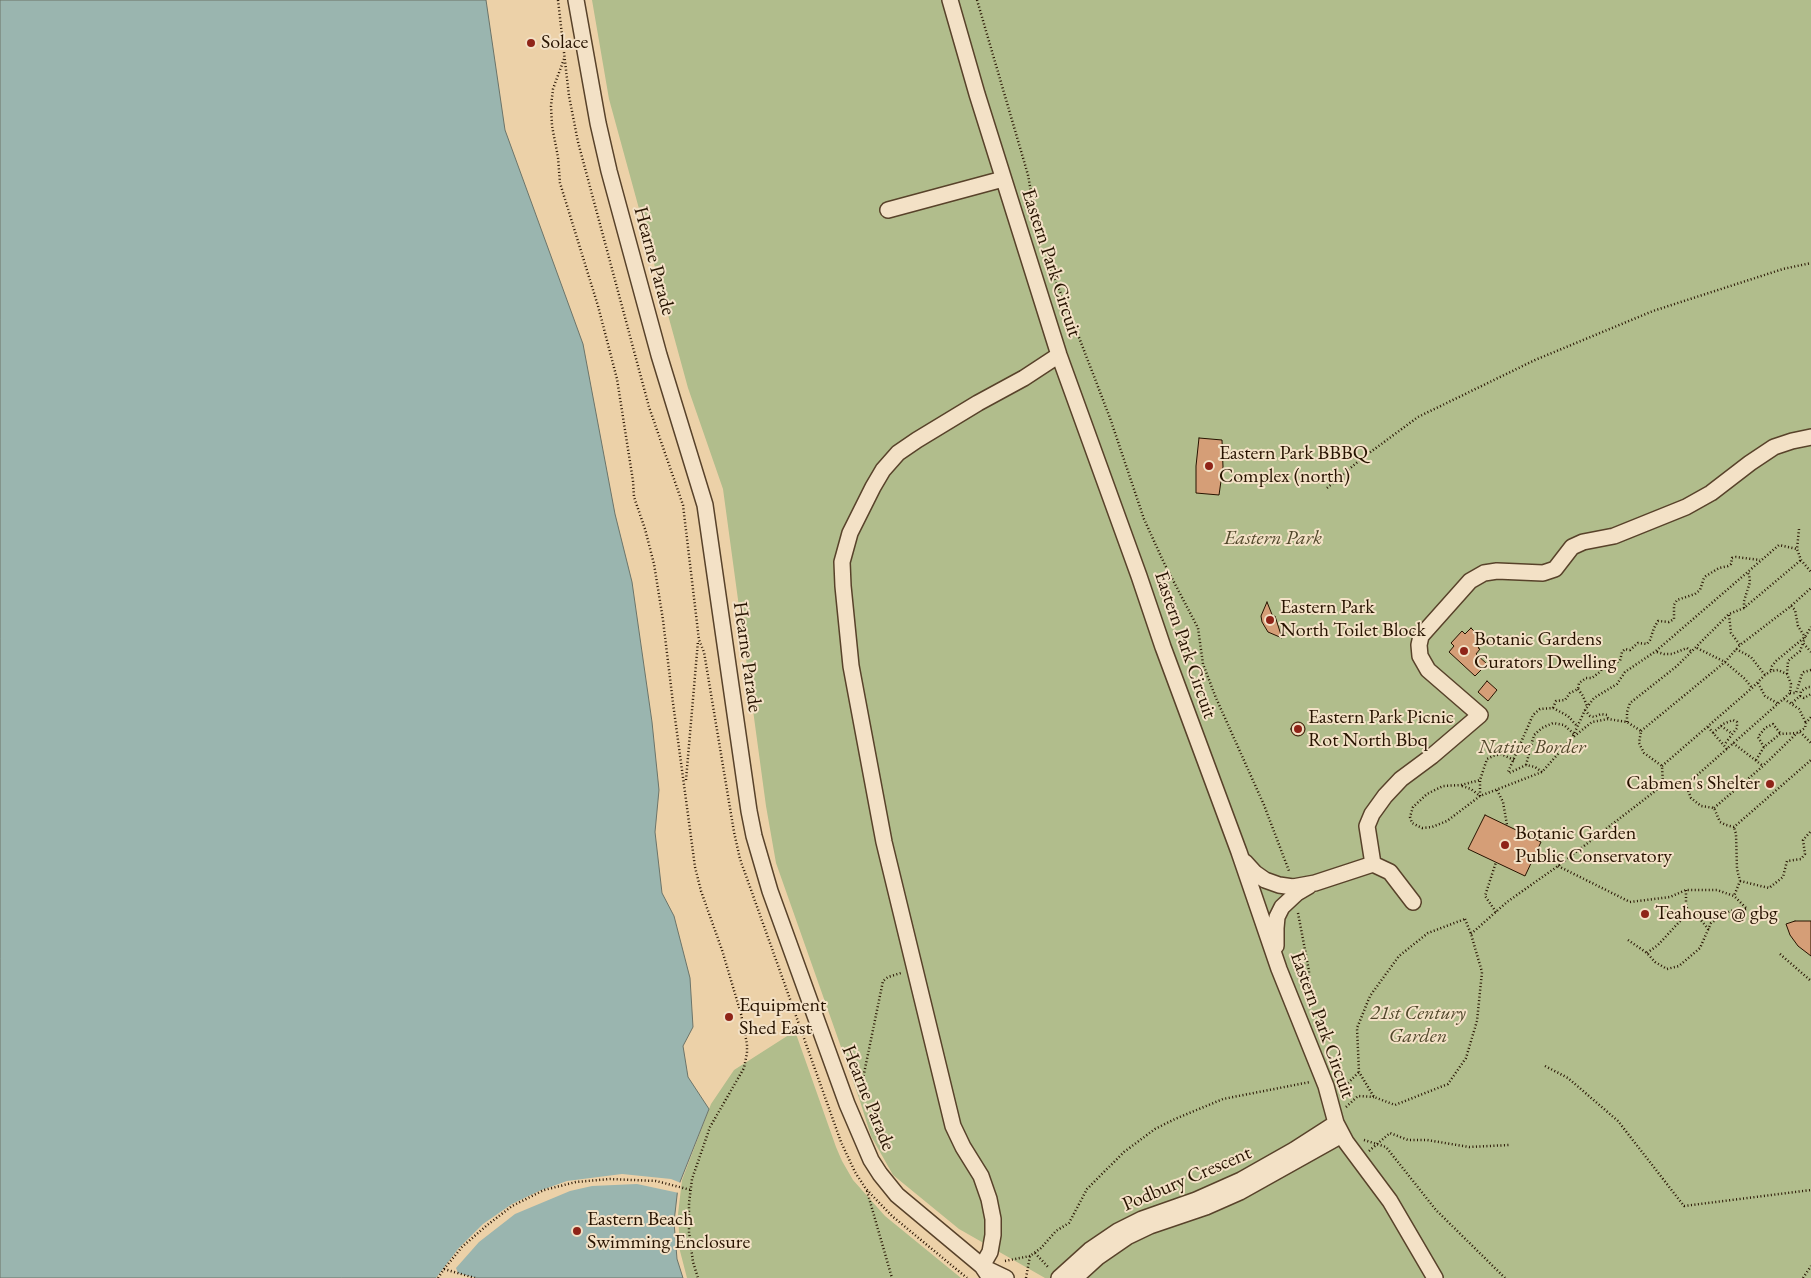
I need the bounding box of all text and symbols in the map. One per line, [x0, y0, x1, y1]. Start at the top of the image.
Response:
place label: Solace [541, 31, 588, 55]
marker: Solace [525, 37, 537, 49]
street label: Eastern Park Circuit [1016, 186, 1086, 340]
street label: Hearne Parade [628, 204, 680, 318]
place label: Eastern Park BBBQ Complex (north) [1219, 442, 1368, 489]
marker: Eastern Park BBBQ Complex (north) [1203, 460, 1215, 472]
park label: Eastern Park [1224, 527, 1322, 551]
street label: Eastern Park Circuit [1149, 568, 1221, 722]
place label: Eastern Park North Toilet Block [1280, 596, 1426, 643]
street label: Hearne Parade [727, 600, 767, 714]
marker: Eastern Park North Toilet Block [1264, 614, 1276, 626]
place label: Botanic Gardens Curators Dwelling [1474, 628, 1617, 675]
marker: Botanic Gardens Curators Dwelling [1458, 645, 1470, 657]
place label: Eastern Park Picnic Rot North Bbq [1308, 706, 1454, 753]
marker: Eastern Park Picnic Rot North Bbq [1292, 723, 1304, 735]
park label: Native Border [1478, 736, 1586, 760]
place label: Cabmen's Shelter [1626, 772, 1760, 796]
marker: Cabmen's Shelter [1764, 778, 1776, 790]
place label: Botanic Garden Public Conservatory [1515, 822, 1672, 869]
marker: Botanic Garden Public Conservatory [1499, 839, 1511, 851]
place label: Teahouse @ gbg [1655, 902, 1778, 926]
marker: Teahouse @ gbg [1639, 908, 1651, 920]
street label: Eastern Park Circuit [1284, 948, 1360, 1102]
place label: Equipment Shed East [739, 994, 826, 1041]
park label: 21st Century Garden [1370, 1002, 1466, 1049]
marker: Equipment Shed East [723, 1011, 735, 1023]
street label: Hearne Parade [836, 1042, 900, 1154]
street label: Podbury Crescent [1119, 1141, 1255, 1217]
place label: Eastern Beach Swimming Enclosure [587, 1208, 750, 1255]
marker: Eastern Beach Swimming Enclosure [571, 1225, 583, 1237]

